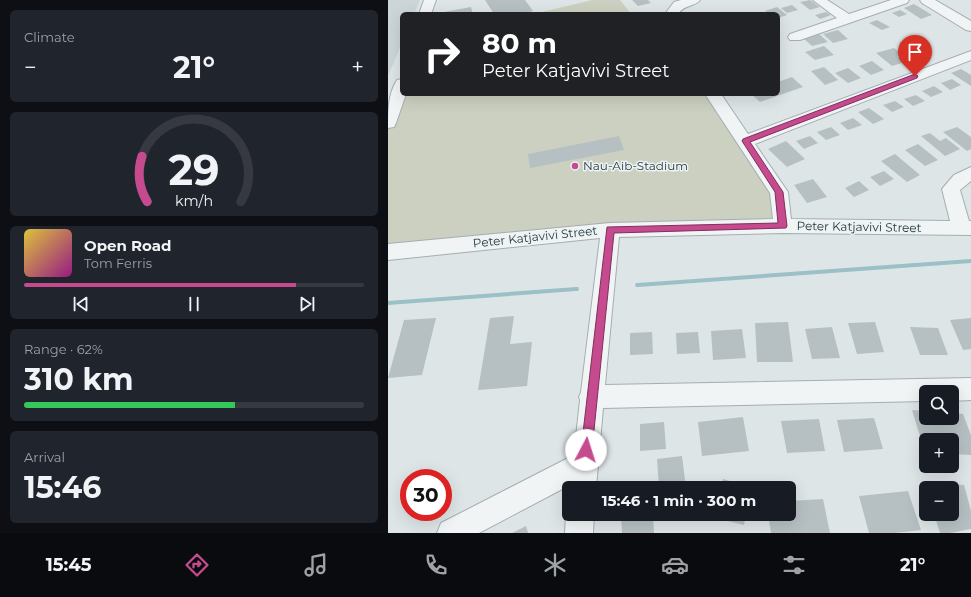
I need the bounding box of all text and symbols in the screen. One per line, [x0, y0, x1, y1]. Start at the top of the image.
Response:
text: 80 m [482, 26, 557, 60]
icon: right [416, 28, 468, 80]
text: Climate [24, 29, 75, 45]
pin [898, 35, 932, 76]
icon: arrive [904, 41, 926, 63]
text: 21° [173, 49, 215, 86]
text: − [24, 54, 37, 81]
text: + [351, 54, 364, 81]
text: Peter Katjavivi Street [482, 60, 670, 82]
text: 29 [168, 145, 220, 195]
place label: Nau-Aib-Stadium [583, 158, 688, 173]
marker: Nau-Aib-Stadium [570, 161, 580, 171]
text: km/h [175, 192, 213, 210]
street label: Peter Katjavivi Street [796, 218, 922, 235]
street label: Peter Katjavivi Street [472, 222, 598, 250]
text: Open Road [84, 236, 172, 255]
text: Tom Ferris [84, 255, 152, 271]
icon: previous [70, 293, 92, 315]
icon: pause [183, 293, 205, 315]
icon: next [296, 293, 318, 315]
text: Range · 62% [24, 341, 103, 357]
text: 310 km [24, 361, 133, 398]
map controls [919, 385, 959, 521]
button: search [919, 385, 959, 425]
position arrow [565, 429, 607, 471]
button: + [919, 433, 959, 473]
text: Arrival [24, 449, 65, 465]
text: 15:46 [24, 469, 101, 506]
speed limit sign: 30 [400, 469, 452, 521]
button: − [919, 481, 959, 521]
text: 15:46 · 1 min · 300 m [602, 491, 756, 510]
icon: directions [183, 551, 211, 579]
icon: music [302, 551, 330, 579]
icon: phone [422, 551, 450, 579]
icon: climate [541, 551, 569, 579]
icon: car [661, 551, 689, 579]
icon: filters [780, 551, 808, 579]
text: 15:45 [46, 554, 91, 576]
text: 21° [900, 554, 925, 576]

